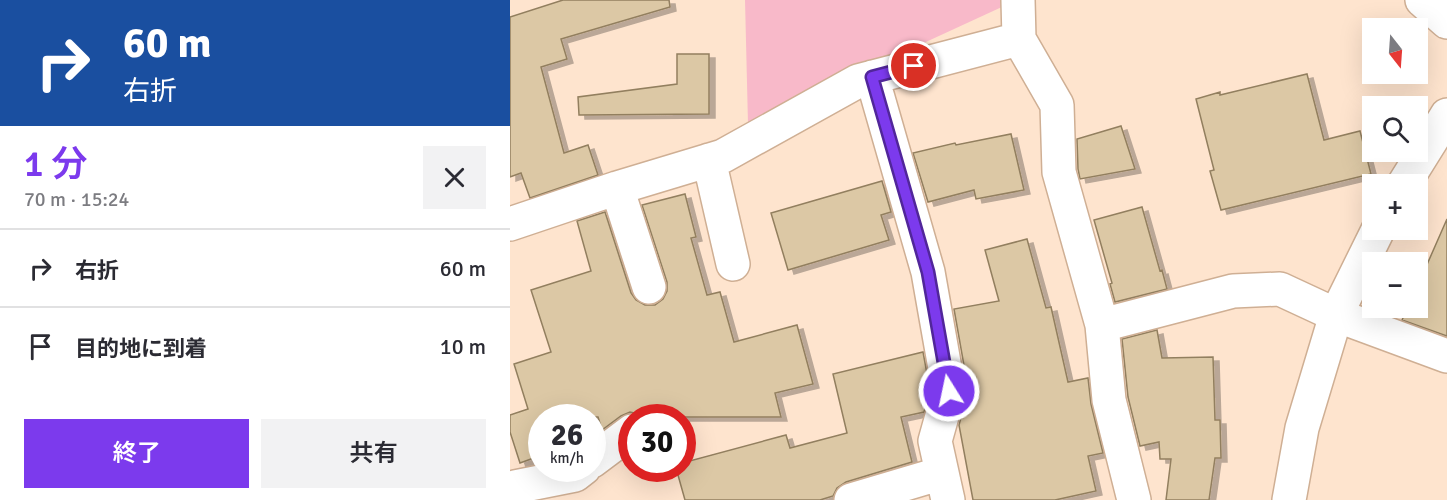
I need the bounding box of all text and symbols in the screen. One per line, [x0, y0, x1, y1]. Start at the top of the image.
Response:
text: 60 m [123, 18, 212, 69]
north arrow [1362, 18, 1428, 84]
map controls [1362, 18, 1428, 318]
icon: right [24, 24, 102, 102]
pin [888, 40, 939, 91]
icon: arrive [897, 49, 930, 82]
text: 右折 [123, 75, 177, 108]
button: search [1362, 96, 1428, 162]
text: 1 分 [24, 142, 87, 187]
button: close [423, 146, 486, 209]
button: + [1362, 174, 1428, 240]
text: 70 m · 15:24 [24, 187, 129, 212]
icon: right [24, 252, 57, 285]
button: − [1362, 252, 1428, 318]
text: 60 m [440, 255, 486, 282]
text: 右折 [75, 257, 119, 284]
icon: arrive [24, 330, 57, 363]
text: 10 m [440, 333, 486, 360]
text: 目的地に到着 [75, 335, 207, 362]
position arrow [917, 359, 981, 423]
speed limit sign: 30 [618, 404, 696, 482]
text: 26 [551, 417, 583, 454]
button: 終了 [24, 419, 249, 488]
button: 共有 [261, 419, 486, 488]
text: km/h [550, 449, 584, 467]

